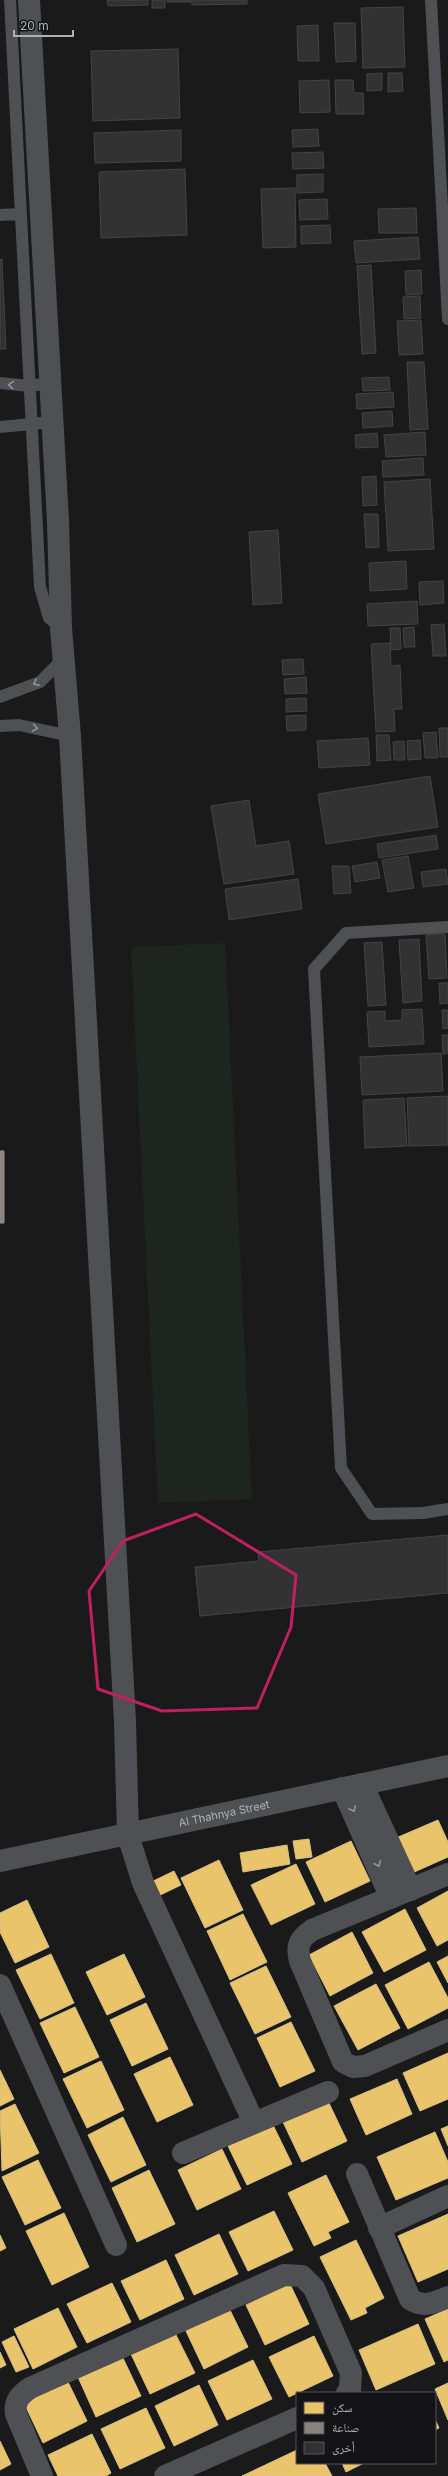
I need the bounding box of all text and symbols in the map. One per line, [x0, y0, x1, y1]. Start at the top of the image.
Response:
scale bar [14, 12, 73, 38]
text: 20 m [20, 18, 49, 33]
one-way arrow [8, 381, 14, 390]
one-way arrow [33, 679, 40, 686]
one-way arrow [32, 724, 38, 732]
street label: Al Thahnya Street [177, 1797, 271, 1830]
one-way arrow [348, 1805, 356, 1813]
one-way arrow [373, 1861, 381, 1868]
legend [296, 2392, 436, 2464]
text: سكن [332, 2400, 353, 2415]
text: صناعة [332, 2420, 359, 2435]
text: أخرى [332, 2440, 355, 2455]

